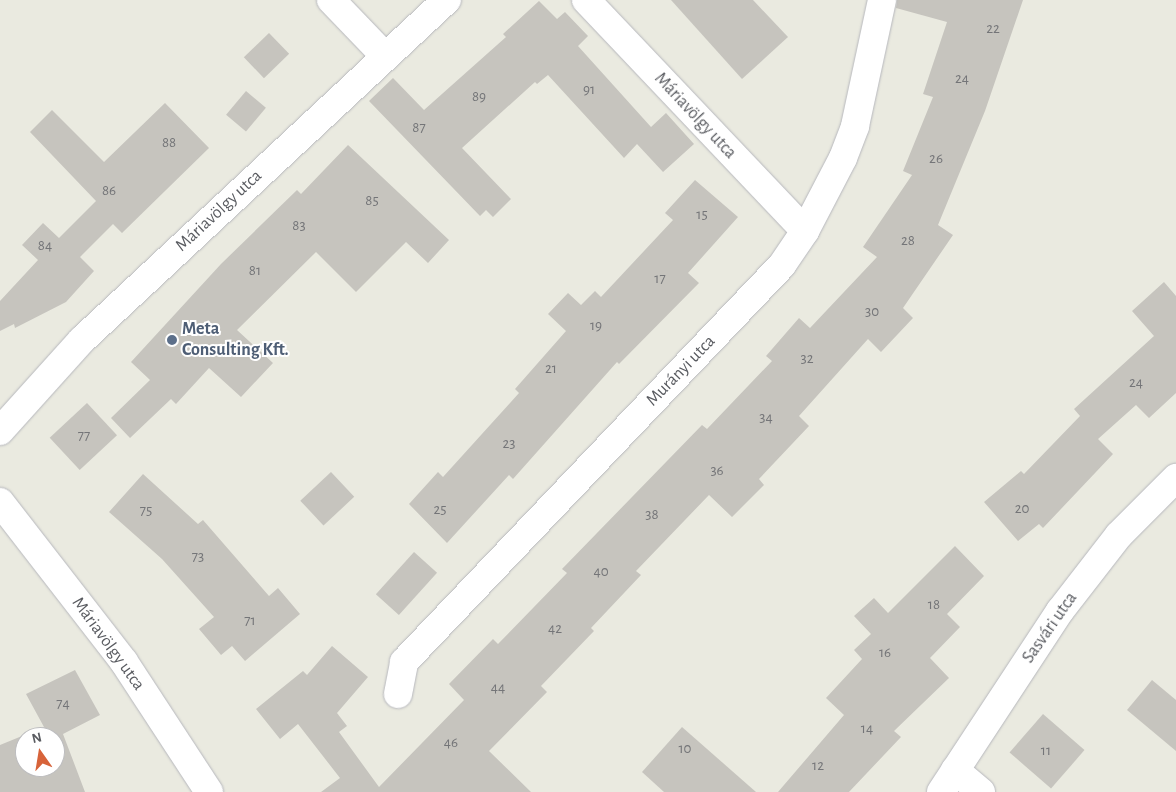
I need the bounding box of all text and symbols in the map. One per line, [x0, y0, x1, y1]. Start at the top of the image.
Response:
house number: 22 [986, 20, 1000, 38]
street label: Máriavölgy utca [650, 68, 740, 164]
house number: 24 [955, 70, 969, 88]
house number: 91 [583, 81, 595, 99]
house number: 89 [472, 88, 486, 106]
house number: 87 [412, 119, 426, 137]
house number: 88 [162, 134, 176, 152]
house number: 26 [929, 150, 943, 168]
street label: Máriavölgy utca [171, 166, 267, 256]
house number: 86 [102, 182, 116, 200]
house number: 85 [365, 192, 379, 210]
house number: 15 [696, 206, 708, 224]
house number: 83 [292, 217, 306, 235]
house number: 28 [901, 232, 915, 250]
house number: 84 [38, 237, 52, 255]
house number: 81 [249, 262, 261, 280]
house number: 17 [654, 270, 666, 288]
house number: 30 [865, 303, 879, 321]
house number: 19 [590, 317, 602, 335]
place label: Meta Consulting Kft. [182, 319, 289, 362]
street label: Murányi utca [642, 331, 720, 411]
marker: Meta Consulting Kft. [166, 334, 178, 346]
house number: 32 [800, 350, 814, 368]
house number: 21 [545, 360, 557, 378]
house number: 24 [1129, 374, 1143, 392]
house number: 34 [759, 409, 773, 427]
house number: 77 [78, 427, 90, 445]
house number: 23 [502, 435, 516, 453]
house number: 36 [710, 462, 724, 480]
house number: 20 [1015, 500, 1029, 518]
house number: 25 [433, 501, 447, 519]
house number: 75 [140, 502, 152, 520]
house number: 38 [645, 506, 659, 524]
house number: 73 [192, 548, 204, 566]
house number: 40 [593, 563, 609, 581]
street label: Sasvári utca [1018, 588, 1082, 668]
street label: Máriavölgy utca [67, 593, 149, 695]
house number: 18 [928, 596, 940, 614]
house number: 71 [244, 612, 256, 630]
house number: 42 [548, 620, 562, 638]
house number: 16 [879, 644, 891, 662]
house number: 44 [491, 679, 505, 697]
house number: 74 [56, 695, 70, 713]
house number: 14 [861, 720, 873, 738]
north arrow [15, 727, 65, 777]
text: N [31, 730, 43, 746]
house number: 46 [444, 734, 458, 752]
house number: 10 [678, 740, 692, 758]
house number: 11 [1041, 742, 1051, 760]
house number: 12 [812, 757, 824, 775]

